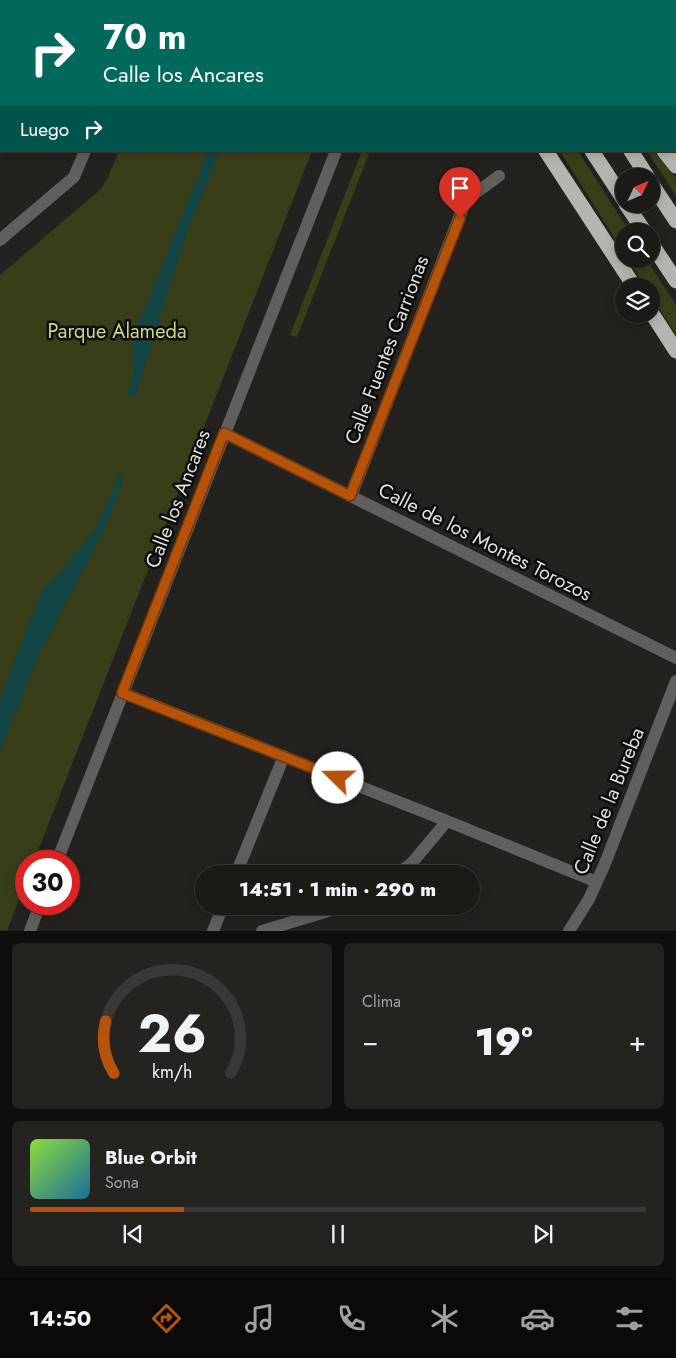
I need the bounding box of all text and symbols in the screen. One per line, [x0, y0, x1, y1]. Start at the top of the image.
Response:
text: 70 m [103, 12, 186, 62]
icon: right [20, 20, 85, 85]
text: Calle los Ancares [103, 58, 264, 90]
icon: right [79, 115, 107, 143]
text: Luego [20, 116, 69, 143]
pin [439, 167, 481, 218]
north arrow [615, 168, 660, 212]
map controls [615, 168, 660, 323]
icon: arrive [446, 174, 474, 202]
button: search [615, 223, 660, 268]
street label: Calle Fuentes Carrionas [338, 251, 436, 449]
button: layers [615, 278, 660, 323]
park label: Parque Alameda [47, 317, 187, 346]
street label: Calle los Ancares [138, 426, 218, 572]
street label: Calle de los Montes Torozos [373, 475, 597, 609]
street label: Calle de la Bureba [566, 723, 652, 879]
position arrow [311, 751, 363, 803]
speed limit sign: 30 [15, 850, 80, 915]
text: 14:51 · 1 min · 290 m [239, 876, 436, 903]
text: Clima [362, 990, 401, 1013]
text: 26 [138, 996, 206, 1072]
text: 19° [475, 1014, 533, 1069]
text: − [362, 1021, 379, 1062]
text: + [629, 1021, 646, 1062]
text: km/h [152, 1059, 192, 1085]
text: Blue Orbit [105, 1144, 197, 1171]
text: Sona [105, 1171, 139, 1194]
icon: previous [119, 1220, 147, 1248]
icon: pause [324, 1220, 352, 1248]
icon: next [529, 1220, 557, 1248]
icon: directions [149, 1301, 184, 1336]
icon: music [242, 1301, 277, 1336]
icon: phone [334, 1301, 369, 1336]
icon: climate [427, 1301, 462, 1336]
icon: car [520, 1301, 555, 1336]
icon: filters [612, 1301, 647, 1336]
text: 14:50 [29, 1302, 91, 1334]

